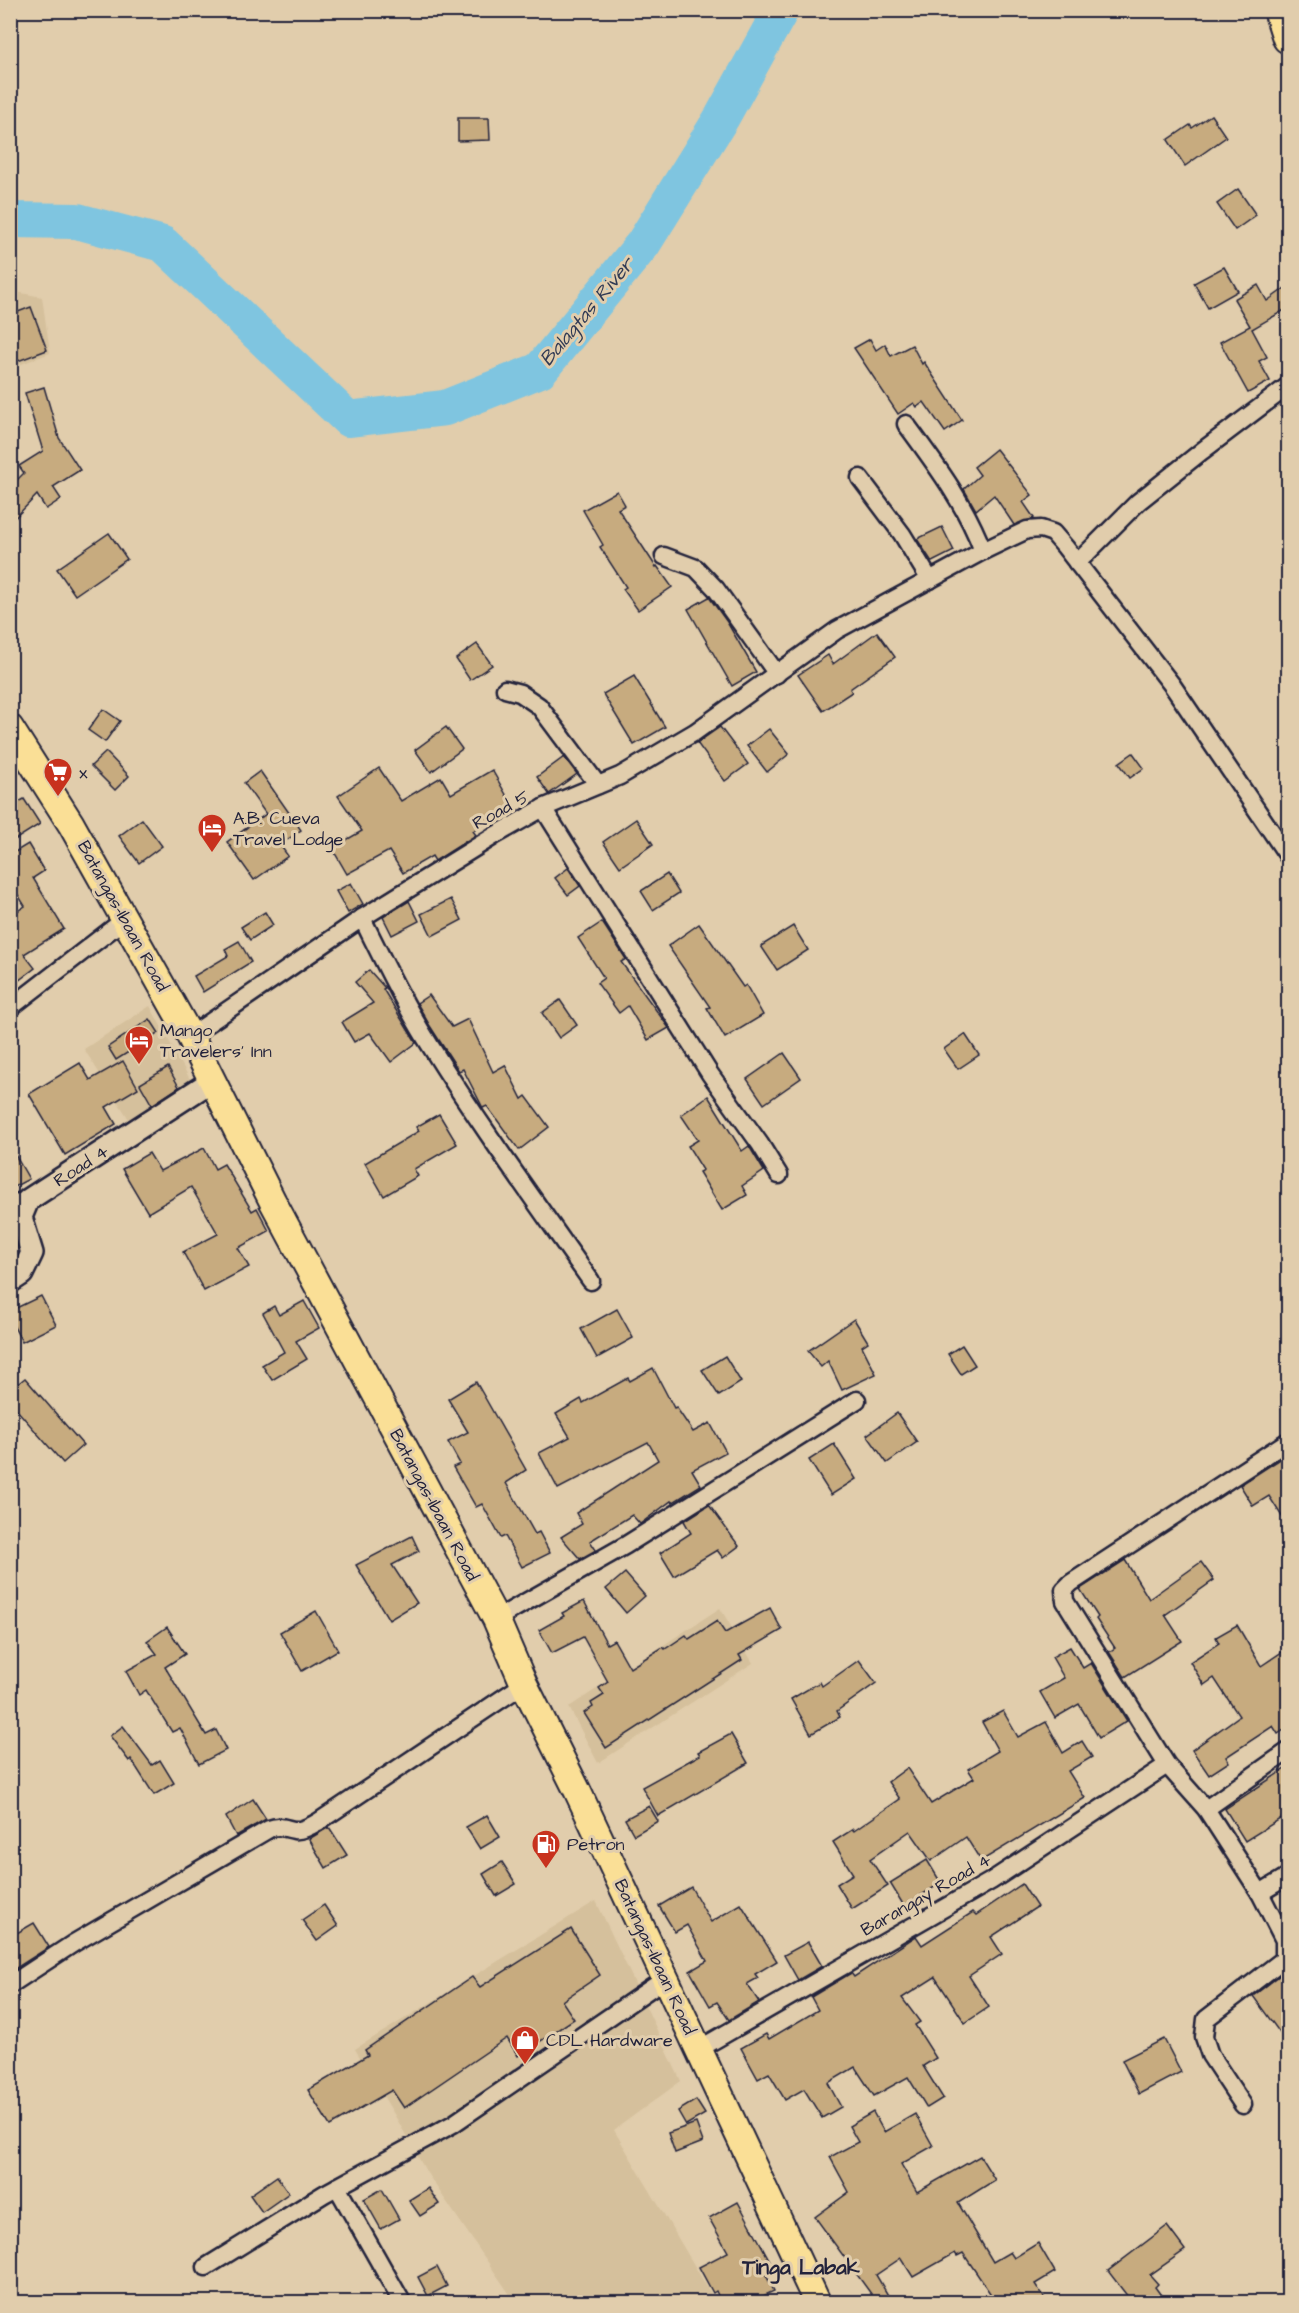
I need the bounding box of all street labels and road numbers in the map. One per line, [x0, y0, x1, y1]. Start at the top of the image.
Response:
street label: Road 5 [468, 784, 534, 836]
street label: Batangas-Ibaan Road [70, 836, 175, 997]
street label: Road 4 [49, 1139, 113, 1193]
street label: Batangas-Ibaan Road [382, 1424, 485, 1586]
street label: Barangay Road 4 [856, 1848, 996, 1943]
street label: Batangas-Ibaan Road [607, 1875, 702, 2039]

